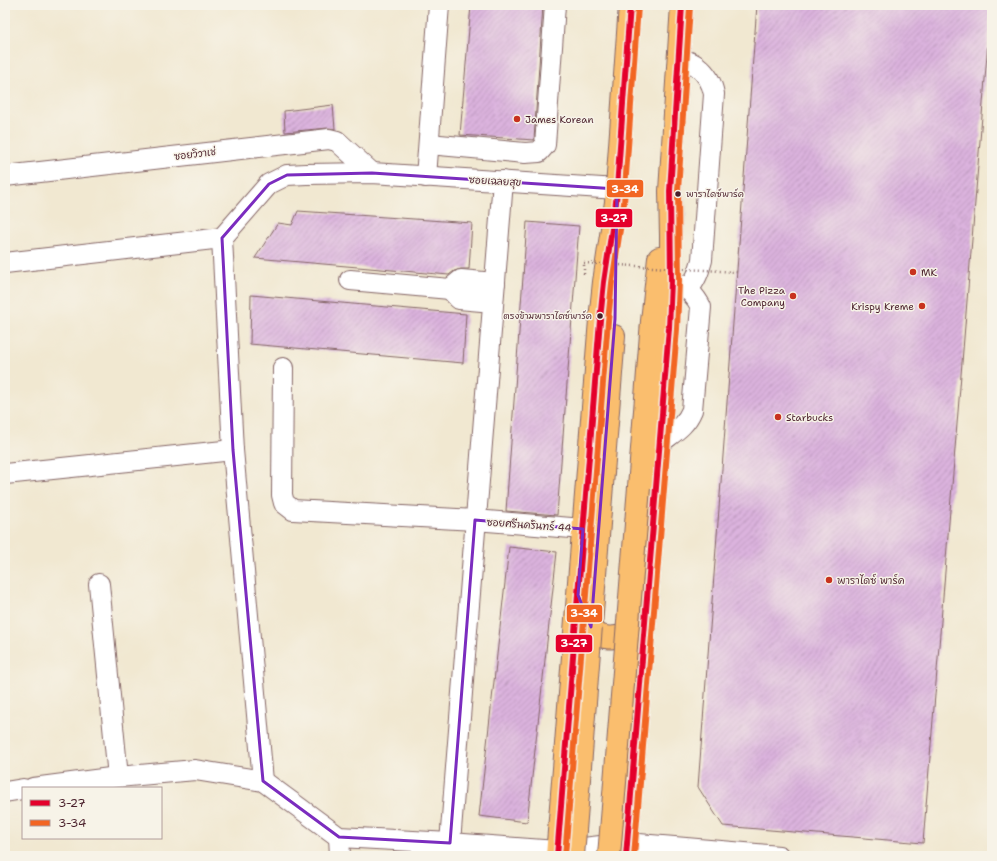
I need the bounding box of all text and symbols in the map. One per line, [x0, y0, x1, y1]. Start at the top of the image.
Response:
place label: James Korean [525, 113, 594, 126]
marker: James Korean [512, 114, 522, 124]
street label: ซอยวิวาเช่ [173, 145, 217, 163]
street label: ซอยเฉลยสุข [468, 173, 522, 191]
line badge: 3-34 [606, 179, 644, 198]
text: 3-34 [611, 182, 639, 197]
place label: พาราไดซ์พาร์ค [686, 188, 744, 200]
marker: พาราไดซ์พาร์ค [673, 189, 683, 199]
line badge: 3-27 [595, 208, 633, 228]
text: 3-27 [601, 211, 628, 226]
place label: MK [921, 266, 938, 279]
marker: MK [908, 267, 918, 277]
place label: The Pizza Company [738, 284, 786, 309]
marker: The Pizza Company [788, 291, 798, 301]
place label: Krispy Kreme [851, 300, 914, 313]
marker: Krispy Kreme [917, 301, 927, 311]
place label: ตรงข้ามพาราไดซ์พาร์ค [503, 310, 592, 322]
marker: ตรงข้ามพาราไดซ์พาร์ค [595, 311, 605, 321]
place label: Starbucks [786, 411, 833, 424]
marker: Starbucks [773, 412, 783, 422]
street label: ซอยศรีนครินทร์ 44 [486, 515, 572, 534]
place label: พาราไดซ์ พาร์ค [837, 573, 905, 587]
marker: พาราไดซ์ พาร์ค [824, 575, 834, 585]
line badge: 3-34 [566, 604, 603, 623]
text: 3-34 [570, 606, 598, 621]
line badge: 3-27 [555, 634, 593, 653]
text: 3-27 [561, 636, 588, 651]
legend [22, 787, 162, 839]
text: 3-27 [58, 795, 86, 811]
text: 3-34 [58, 815, 86, 831]

